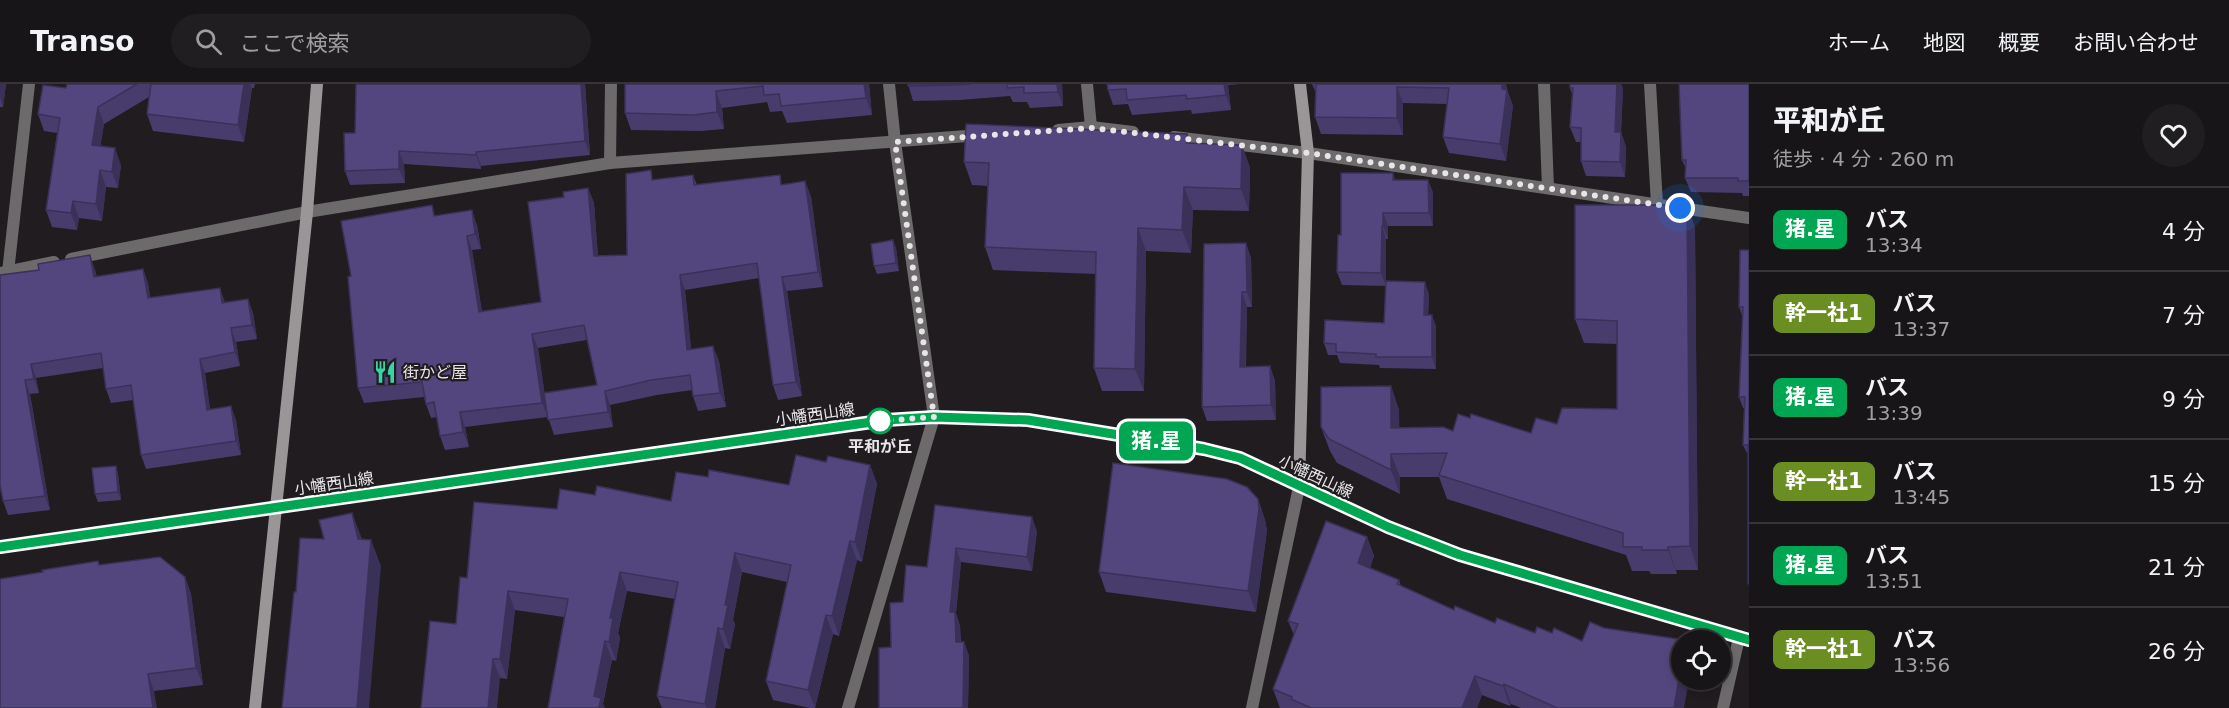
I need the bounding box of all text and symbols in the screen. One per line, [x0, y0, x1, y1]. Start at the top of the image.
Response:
search box [171, 14, 591, 68]
text: Transo [30, 25, 135, 58]
icon: search [192, 25, 225, 58]
text: ここで検索 [240, 31, 350, 56]
text: ホーム [1828, 31, 1890, 55]
text: 地図 [1923, 31, 1965, 55]
text: 概要 [1998, 31, 2040, 55]
text: お問い合わせ [2073, 31, 2199, 55]
text: 平和が丘 [1773, 104, 1885, 137]
button: heart [2142, 104, 2205, 167]
text: 徒歩 · 4 分 · 260 m [1773, 147, 1954, 171]
your location [1665, 193, 1695, 223]
text: バス [1865, 207, 1909, 232]
text: 猪.星 [1785, 217, 1835, 241]
text: 4 分 [2162, 219, 2205, 244]
text: 13:34 [1865, 233, 1923, 257]
text: バス [1893, 291, 1937, 316]
text: 幹一社1 [1785, 301, 1863, 325]
text: 7 分 [2162, 303, 2205, 328]
text: 13:37 [1893, 317, 1950, 341]
restaurant icon: 街かど屋 [372, 359, 398, 385]
place label: 街かど屋 [403, 363, 467, 382]
text: バス [1865, 375, 1909, 400]
text: 猪.星 [1785, 385, 1835, 409]
text: 9 分 [2162, 387, 2205, 412]
street label: 小幡西山線 [774, 400, 856, 429]
text: 13:39 [1865, 401, 1923, 425]
marker: 平和が丘 [867, 408, 893, 434]
line badge: 猪.星 [1122, 422, 1190, 460]
text: 猪.星 [1131, 429, 1181, 453]
place label: 平和が丘 [848, 437, 912, 456]
street label: 小幡西山線 [1276, 451, 1356, 502]
text: バス [1893, 459, 1937, 484]
street label: 小幡西山線 [293, 469, 375, 498]
text: 幹一社1 [1785, 469, 1863, 493]
text: 15 分 [2148, 471, 2205, 496]
text: 13:45 [1893, 485, 1950, 509]
text: バス [1865, 543, 1909, 568]
text: 猪.星 [1785, 553, 1835, 577]
text: 21 分 [2148, 555, 2205, 580]
text: 13:51 [1865, 569, 1923, 593]
text: バス [1893, 627, 1937, 652]
map controls [1671, 630, 1731, 690]
button: locate [1671, 630, 1731, 690]
text: 幹一社1 [1785, 637, 1863, 661]
text: 26 分 [2148, 639, 2205, 664]
text: 13:56 [1893, 653, 1950, 677]

